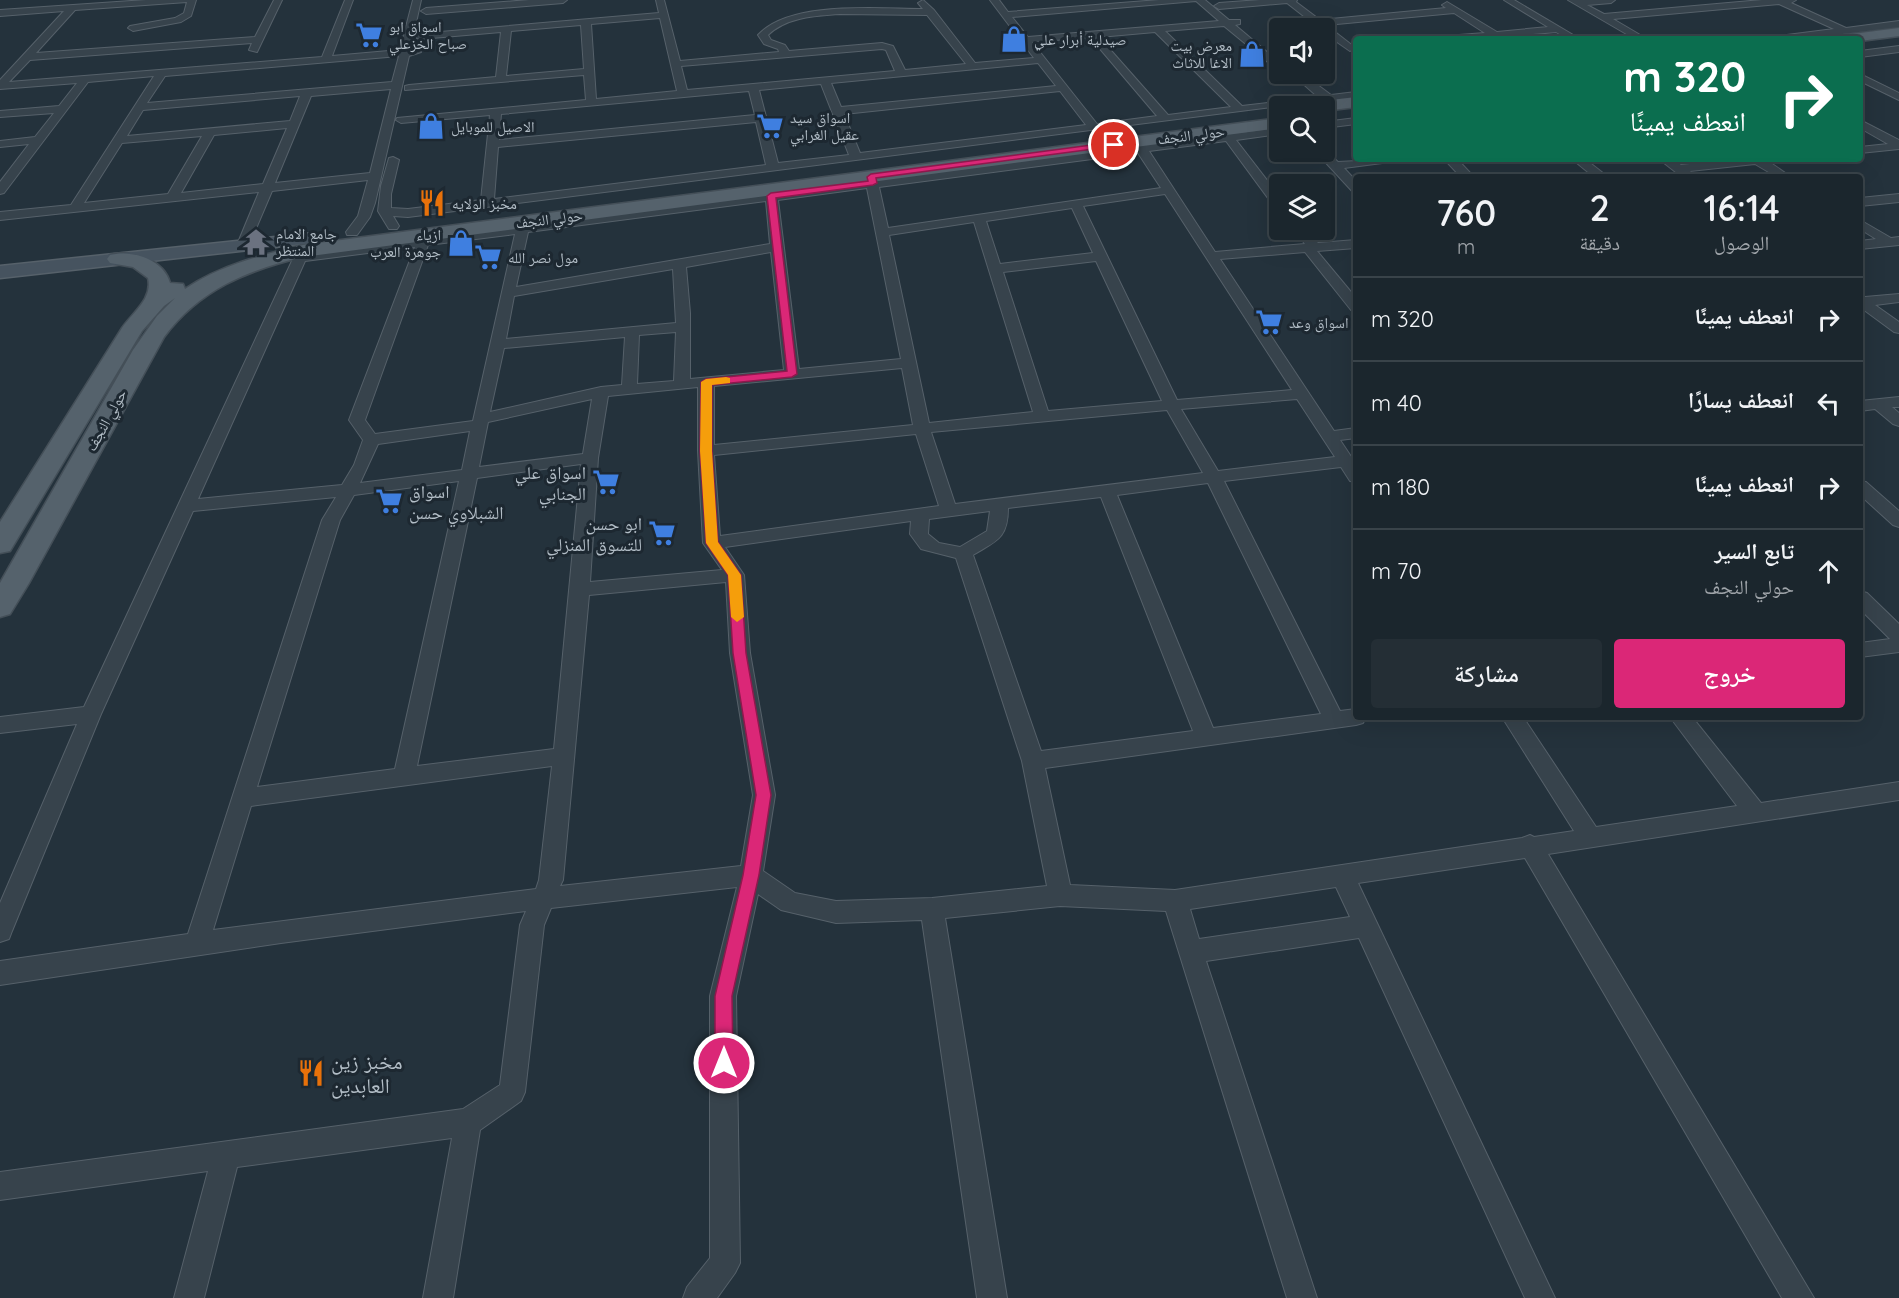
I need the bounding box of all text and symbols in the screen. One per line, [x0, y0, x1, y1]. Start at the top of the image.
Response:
place label: اسواق ابو صباح الخزعلي [389, 17, 467, 55]
map controls [1269, 18, 1335, 240]
button: sound [1269, 18, 1335, 84]
supermarket icon: اسواق ابو صباح الخزعلي [354, 20, 384, 50]
shop icon: صيدلية أبرار علي [999, 24, 1029, 54]
place label: صيدلية أبرار علي [1034, 30, 1127, 51]
place label: معرض بيت الاغا للاثاث [1171, 36, 1232, 72]
shop icon: معرض بيت الاغا للاثاث [1237, 39, 1267, 69]
text: 320 m [1623, 50, 1746, 103]
icon: right [1767, 60, 1845, 138]
button: search [1269, 96, 1335, 162]
text: انعطف يمينًا [1630, 104, 1746, 138]
place label: اسواق سيد عقيل الغرابي [790, 108, 859, 146]
shop icon: الاصيل للموبايل [416, 111, 446, 141]
supermarket icon: اسواق سيد عقيل الغرابي [755, 111, 785, 141]
place label: الاصيل للموبايل [451, 117, 535, 137]
pin [1088, 119, 1139, 170]
street label: حولي النجف [1156, 121, 1226, 151]
icon: arrive [1097, 128, 1130, 161]
button: layers [1269, 174, 1335, 240]
text: 2 [1590, 185, 1610, 230]
text: 16:14 [1703, 185, 1780, 230]
restaurant icon: مخبز الولايه [417, 188, 447, 218]
text: 760 [1436, 190, 1496, 235]
place label: مخبز الولايه [452, 194, 517, 213]
street label: حولي النجف [514, 205, 584, 235]
place label: جامع الامام المنتظر [275, 224, 337, 260]
place label: ازياء جوهرة العرب [370, 225, 441, 261]
temple icon: جامع الامام المنتظر [241, 227, 271, 257]
shop icon: ازياء جوهرة العرب [446, 228, 476, 258]
text: دقيقة [1579, 230, 1620, 255]
text: الوصول [1714, 230, 1769, 255]
text: m [1457, 234, 1475, 259]
supermarket icon: مول نصر الله [473, 242, 503, 272]
place label: مول نصر الله [508, 248, 578, 268]
text: انعطف يمينًا [1695, 302, 1794, 330]
icon: right [1812, 303, 1845, 336]
text: 320 m [1371, 305, 1434, 333]
supermarket icon: اسواق وعد [1254, 307, 1284, 337]
place label: اسواق وعد [1289, 313, 1349, 333]
street label: حولي النجف [81, 385, 133, 455]
text: انعطف يسارًا [1688, 386, 1794, 414]
icon: left [1812, 387, 1845, 420]
text: 40 m [1371, 389, 1422, 417]
place label: اسواق علي الجنابي [515, 461, 586, 508]
supermarket icon: اسواق علي الجنابي [591, 467, 621, 497]
text: انعطف يمينًا [1695, 470, 1794, 498]
icon: right [1812, 471, 1845, 504]
text: 180 m [1371, 473, 1430, 501]
place label: اسواق الشبلاوي حسن [409, 480, 504, 527]
supermarket icon: اسواق الشبلاوي حسن [374, 486, 404, 516]
place label: ابو حسن للتسوق المنزلي [546, 512, 642, 559]
supermarket icon: ابو حسن للتسوق المنزلي [647, 518, 677, 548]
text: تابع السير [1714, 537, 1794, 565]
icon: ahead [1812, 555, 1845, 588]
text: 70 m [1371, 557, 1421, 585]
text: حولي النجف [1704, 574, 1794, 599]
button: مشاركة [1371, 639, 1602, 708]
button: خروج [1614, 639, 1845, 708]
position arrow [692, 1031, 756, 1095]
place label: مخبز زين العابدين [331, 1048, 403, 1099]
restaurant icon: مخبز زين العابدين [296, 1058, 326, 1088]

